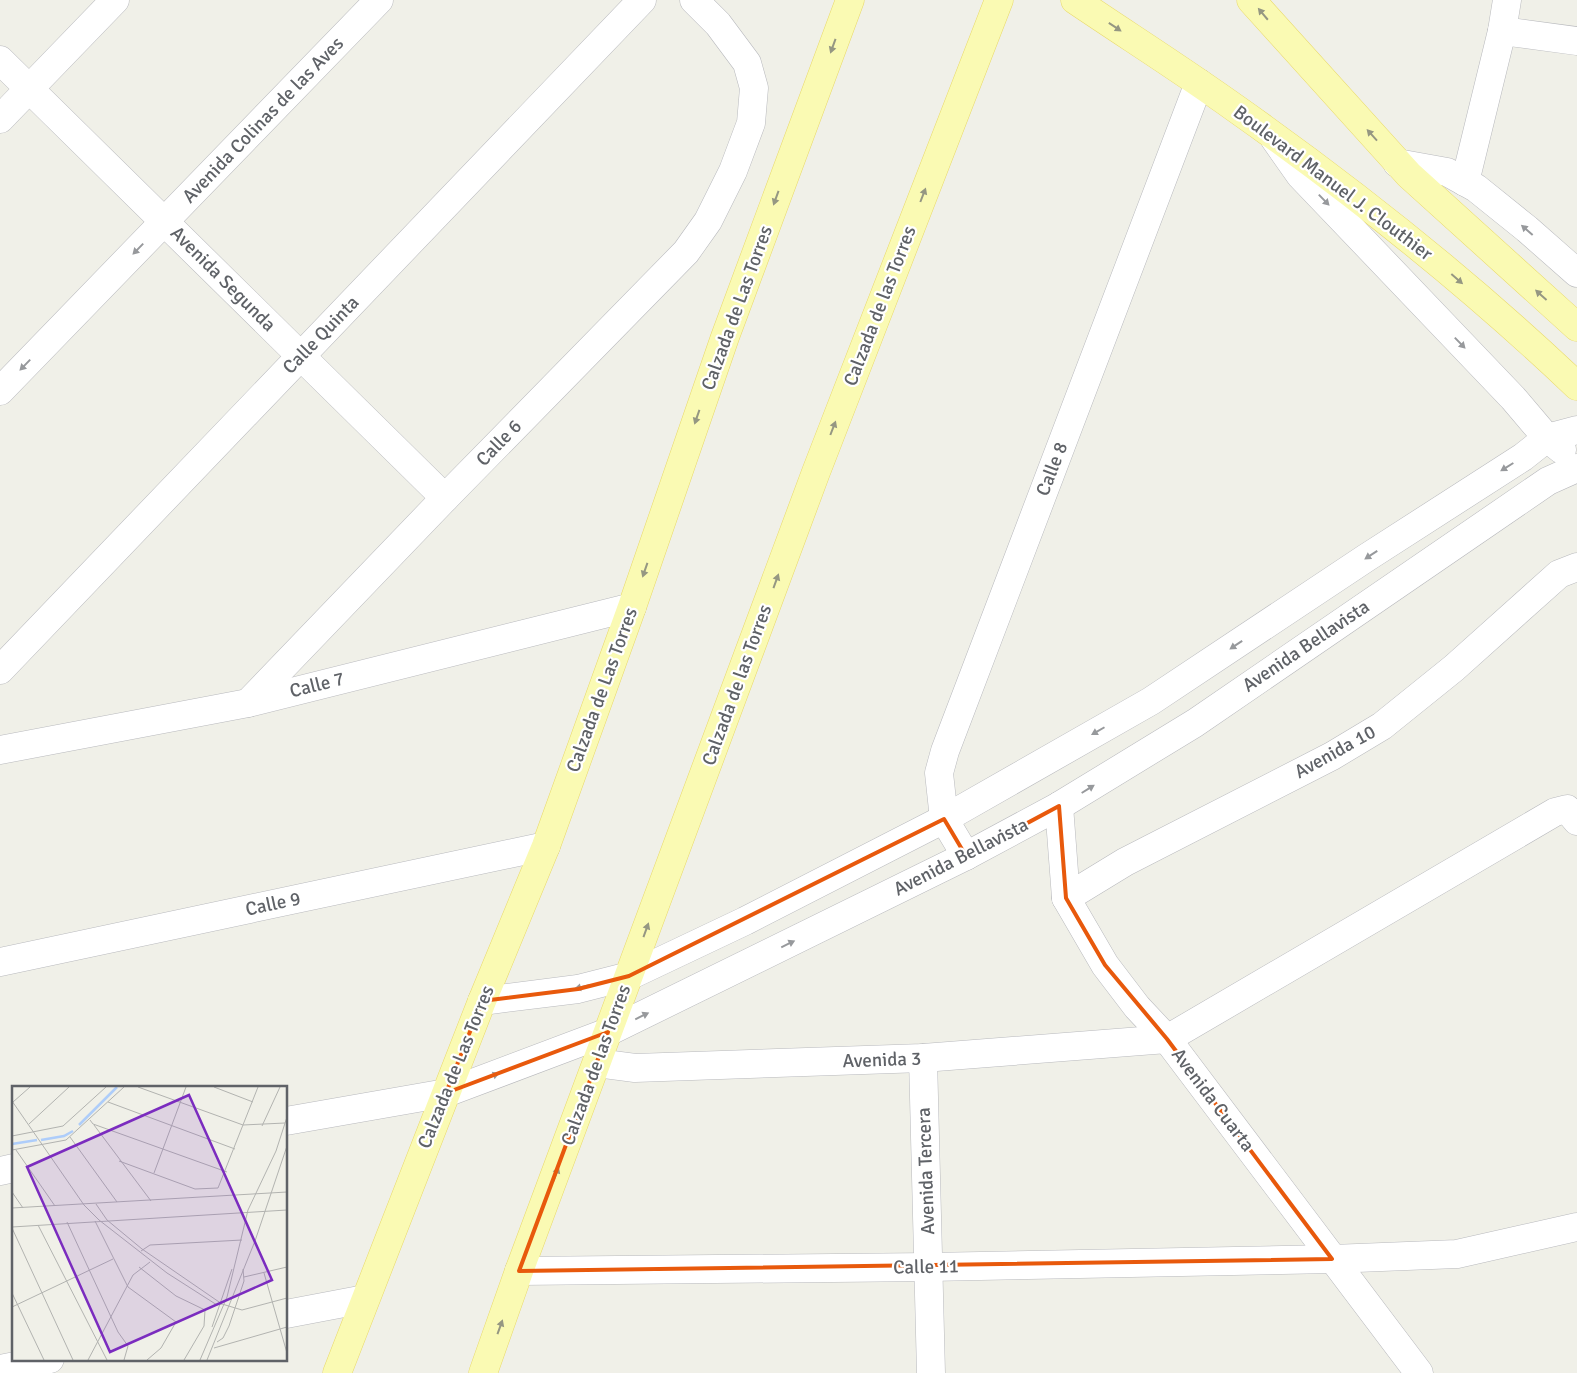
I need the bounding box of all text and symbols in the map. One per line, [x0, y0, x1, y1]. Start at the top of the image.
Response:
one-way arrow [1257, 9, 1269, 21]
one-way arrow [1109, 22, 1122, 32]
street label: Avenida Colinas de las Aves [177, 32, 349, 208]
one-way arrow [829, 38, 836, 53]
street label: Boulevard Manuel J. Clouthier [1228, 100, 1438, 266]
one-way arrow [1366, 130, 1378, 142]
one-way arrow [919, 188, 927, 202]
one-way arrow [772, 191, 780, 206]
one-way arrow [1318, 194, 1330, 206]
street label: Avenida Segunda [165, 221, 281, 337]
street label: Calzada de Las Torres [696, 222, 778, 394]
street label: Calzada de las Torres [838, 223, 922, 389]
one-way arrow [1521, 224, 1534, 235]
one-way arrow [132, 242, 144, 254]
one-way arrow [1451, 274, 1464, 285]
one-way arrow [1534, 289, 1547, 300]
street label: Calle Quinta [278, 291, 364, 379]
one-way arrow [1454, 337, 1466, 349]
one-way arrow [19, 359, 31, 371]
one-way arrow [693, 409, 701, 424]
street label: Calle 6 [471, 415, 527, 471]
one-way arrow [829, 421, 837, 435]
street label: Calle 8 [1031, 439, 1073, 499]
one-way arrow [1501, 462, 1514, 471]
one-way arrow [1364, 550, 1378, 560]
one-way arrow [640, 563, 648, 578]
one-way arrow [773, 573, 780, 588]
street label: Avenida Bellavista [1238, 595, 1374, 697]
street label: Calzada de las Torres [697, 601, 777, 769]
street label: Calzada de Las Torres [561, 604, 643, 776]
one-way arrow [1229, 640, 1242, 650]
street label: Calle 7 [287, 667, 347, 703]
street label: Avenida 10 [1290, 720, 1380, 784]
one-way arrow [1092, 727, 1105, 736]
one-way arrow [1081, 784, 1094, 793]
street label: Avenida Bellavista [890, 813, 1032, 901]
street label: Calle 9 [243, 886, 303, 922]
one-way arrow [642, 922, 650, 937]
one-way arrow [781, 940, 795, 948]
street label: Calzada de las Torres [556, 981, 636, 1149]
street label: Calzada de Las Torres [412, 982, 500, 1152]
one-way arrow [575, 983, 590, 991]
one-way arrow [635, 1011, 649, 1019]
street label: Avenida Cuarta [1166, 1043, 1260, 1157]
street label: Avenida 3 [842, 1047, 922, 1073]
one-way arrow [484, 1072, 499, 1079]
inset map [12, 1086, 288, 1360]
street label: Avenida Tercera [912, 1107, 940, 1235]
one-way arrow [553, 1167, 560, 1182]
street label: Calle 11 [893, 1254, 959, 1280]
one-way arrow [496, 1319, 504, 1334]

